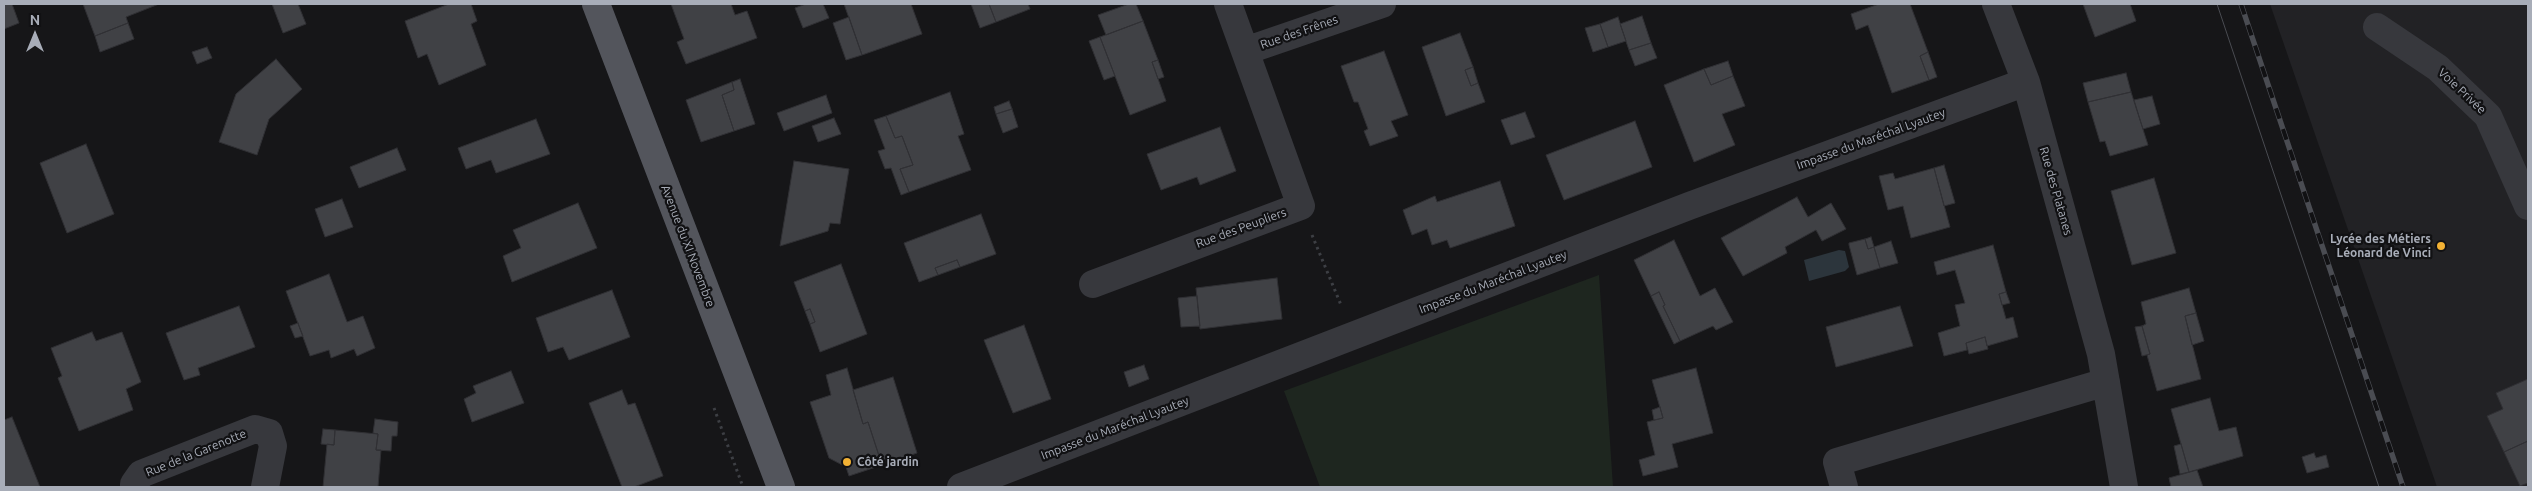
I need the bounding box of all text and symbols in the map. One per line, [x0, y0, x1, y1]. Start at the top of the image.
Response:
north arrow [10, 10, 60, 60]
text: N [30, 12, 40, 28]
street label: Rue des Frênes [1258, 12, 1340, 52]
street label: Voie Privée [2435, 65, 2489, 117]
street label: Impasse du Maréchal Lyautey [1795, 105, 1947, 173]
street label: Rue des Platanes [2036, 145, 2076, 237]
street label: Avenue du XI Novembre [658, 183, 718, 309]
street label: Rue des Peupliers [1194, 205, 1288, 251]
place label: Lycée des Métiers Léonard de Vinci [2330, 232, 2431, 260]
marker: Lycée des Métiers Léonard de Vinci [2435, 240, 2447, 252]
street label: Impasse du Maréchal Lyautey [1417, 247, 1569, 317]
street label: Impasse du Maréchal Lyautey [1039, 393, 1191, 463]
street label: Rue de la Garenotte [144, 426, 248, 480]
place label: Côté jardin [857, 455, 919, 469]
marker: Côté jardin [841, 456, 853, 468]

